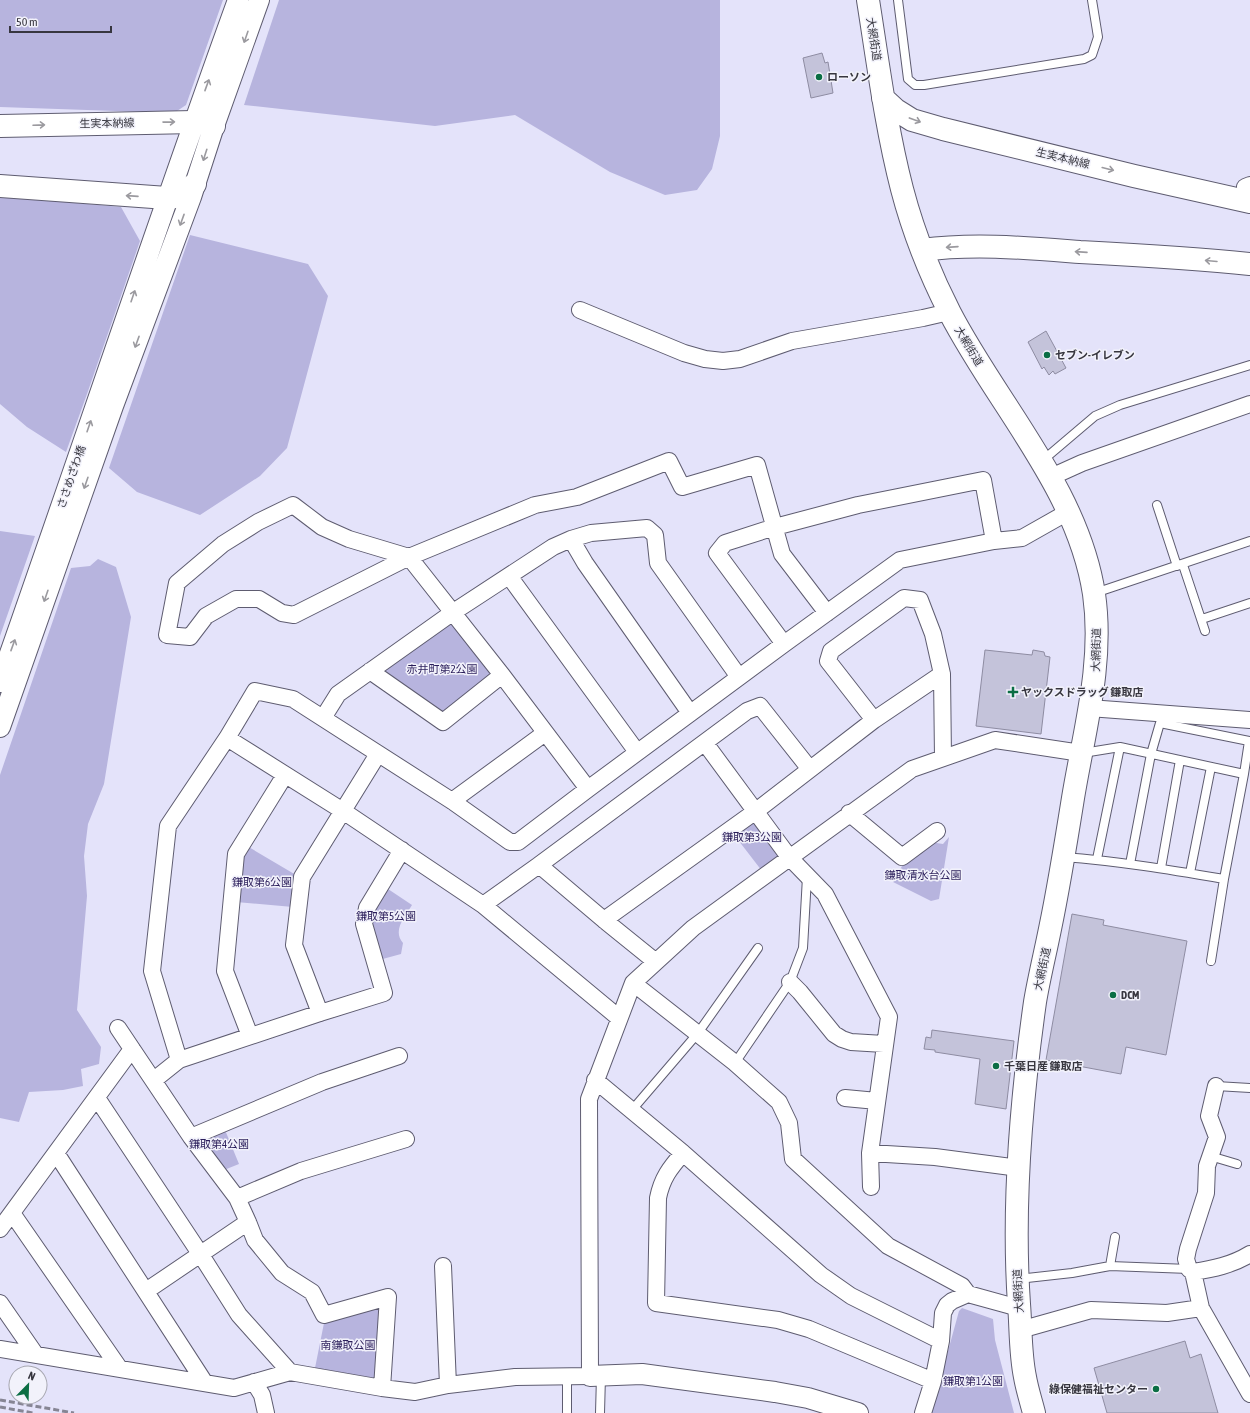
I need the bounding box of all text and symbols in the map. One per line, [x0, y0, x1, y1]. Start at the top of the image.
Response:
scale bar [10, 8, 111, 34]
text: 50 m [16, 15, 38, 29]
street label: 大網街道 [865, 16, 883, 62]
one-way arrow [241, 30, 249, 42]
place label: ローソン [827, 71, 871, 83]
marker: ローソン [814, 72, 824, 82]
one-way arrow [204, 79, 211, 92]
street label: 生実本納線 [79, 117, 135, 129]
one-way arrow [908, 117, 921, 124]
one-way arrow [162, 118, 175, 126]
one-way arrow [32, 121, 45, 129]
street label: 生実本納線 [1035, 146, 1091, 170]
one-way arrow [201, 148, 208, 161]
one-way arrow [1102, 166, 1115, 174]
one-way arrow [126, 192, 139, 199]
one-way arrow [178, 214, 186, 226]
one-way arrow [946, 243, 959, 250]
one-way arrow [1075, 248, 1088, 255]
one-way arrow [1205, 257, 1218, 264]
one-way arrow [130, 290, 137, 303]
street label: 大網街道 [953, 324, 985, 368]
one-way arrow [133, 336, 141, 348]
place label: セブン-イレブン [1055, 349, 1135, 361]
marker: セブン-イレブン [1042, 350, 1052, 360]
one-way arrow [85, 420, 93, 432]
street label: ささめざわ橋 [55, 444, 87, 510]
one-way arrow [82, 476, 90, 488]
one-way arrow [42, 589, 50, 601]
street label: 大網街道 [1090, 628, 1102, 672]
one-way arrow [10, 639, 17, 652]
park label: 赤井町第2公園 [406, 663, 478, 675]
place label: ヤックスドラッグ 鎌取店 [1021, 686, 1143, 698]
marker: ヤックスドラッグ 鎌取店 [1008, 687, 1018, 697]
park label: 鎌取第3公園 [722, 831, 782, 843]
park label: 鎌取清水台公園 [885, 869, 962, 881]
park label: 鎌取第6公園 [232, 876, 292, 888]
park label: 鎌取第5公園 [356, 910, 416, 922]
street label: 大網街道 [1032, 946, 1052, 992]
place label: DCM [1121, 989, 1139, 1001]
marker: DCM [1108, 990, 1118, 1000]
place label: 千葉日産 鎌取店 [1004, 1060, 1083, 1072]
marker: 千葉日産 鎌取店 [991, 1061, 1001, 1071]
park label: 鎌取第4公園 [189, 1138, 249, 1150]
street label: 大網街道 [1011, 1269, 1025, 1313]
park label: 南鎌取公園 [321, 1339, 376, 1351]
north arrow [8, 1365, 48, 1405]
text: N [27, 1369, 37, 1383]
park label: 鎌取第1公園 [943, 1375, 1003, 1387]
place label: 綠保健福祉センター [1049, 1383, 1148, 1395]
marker: 綠保健福祉センター [1151, 1384, 1161, 1394]

